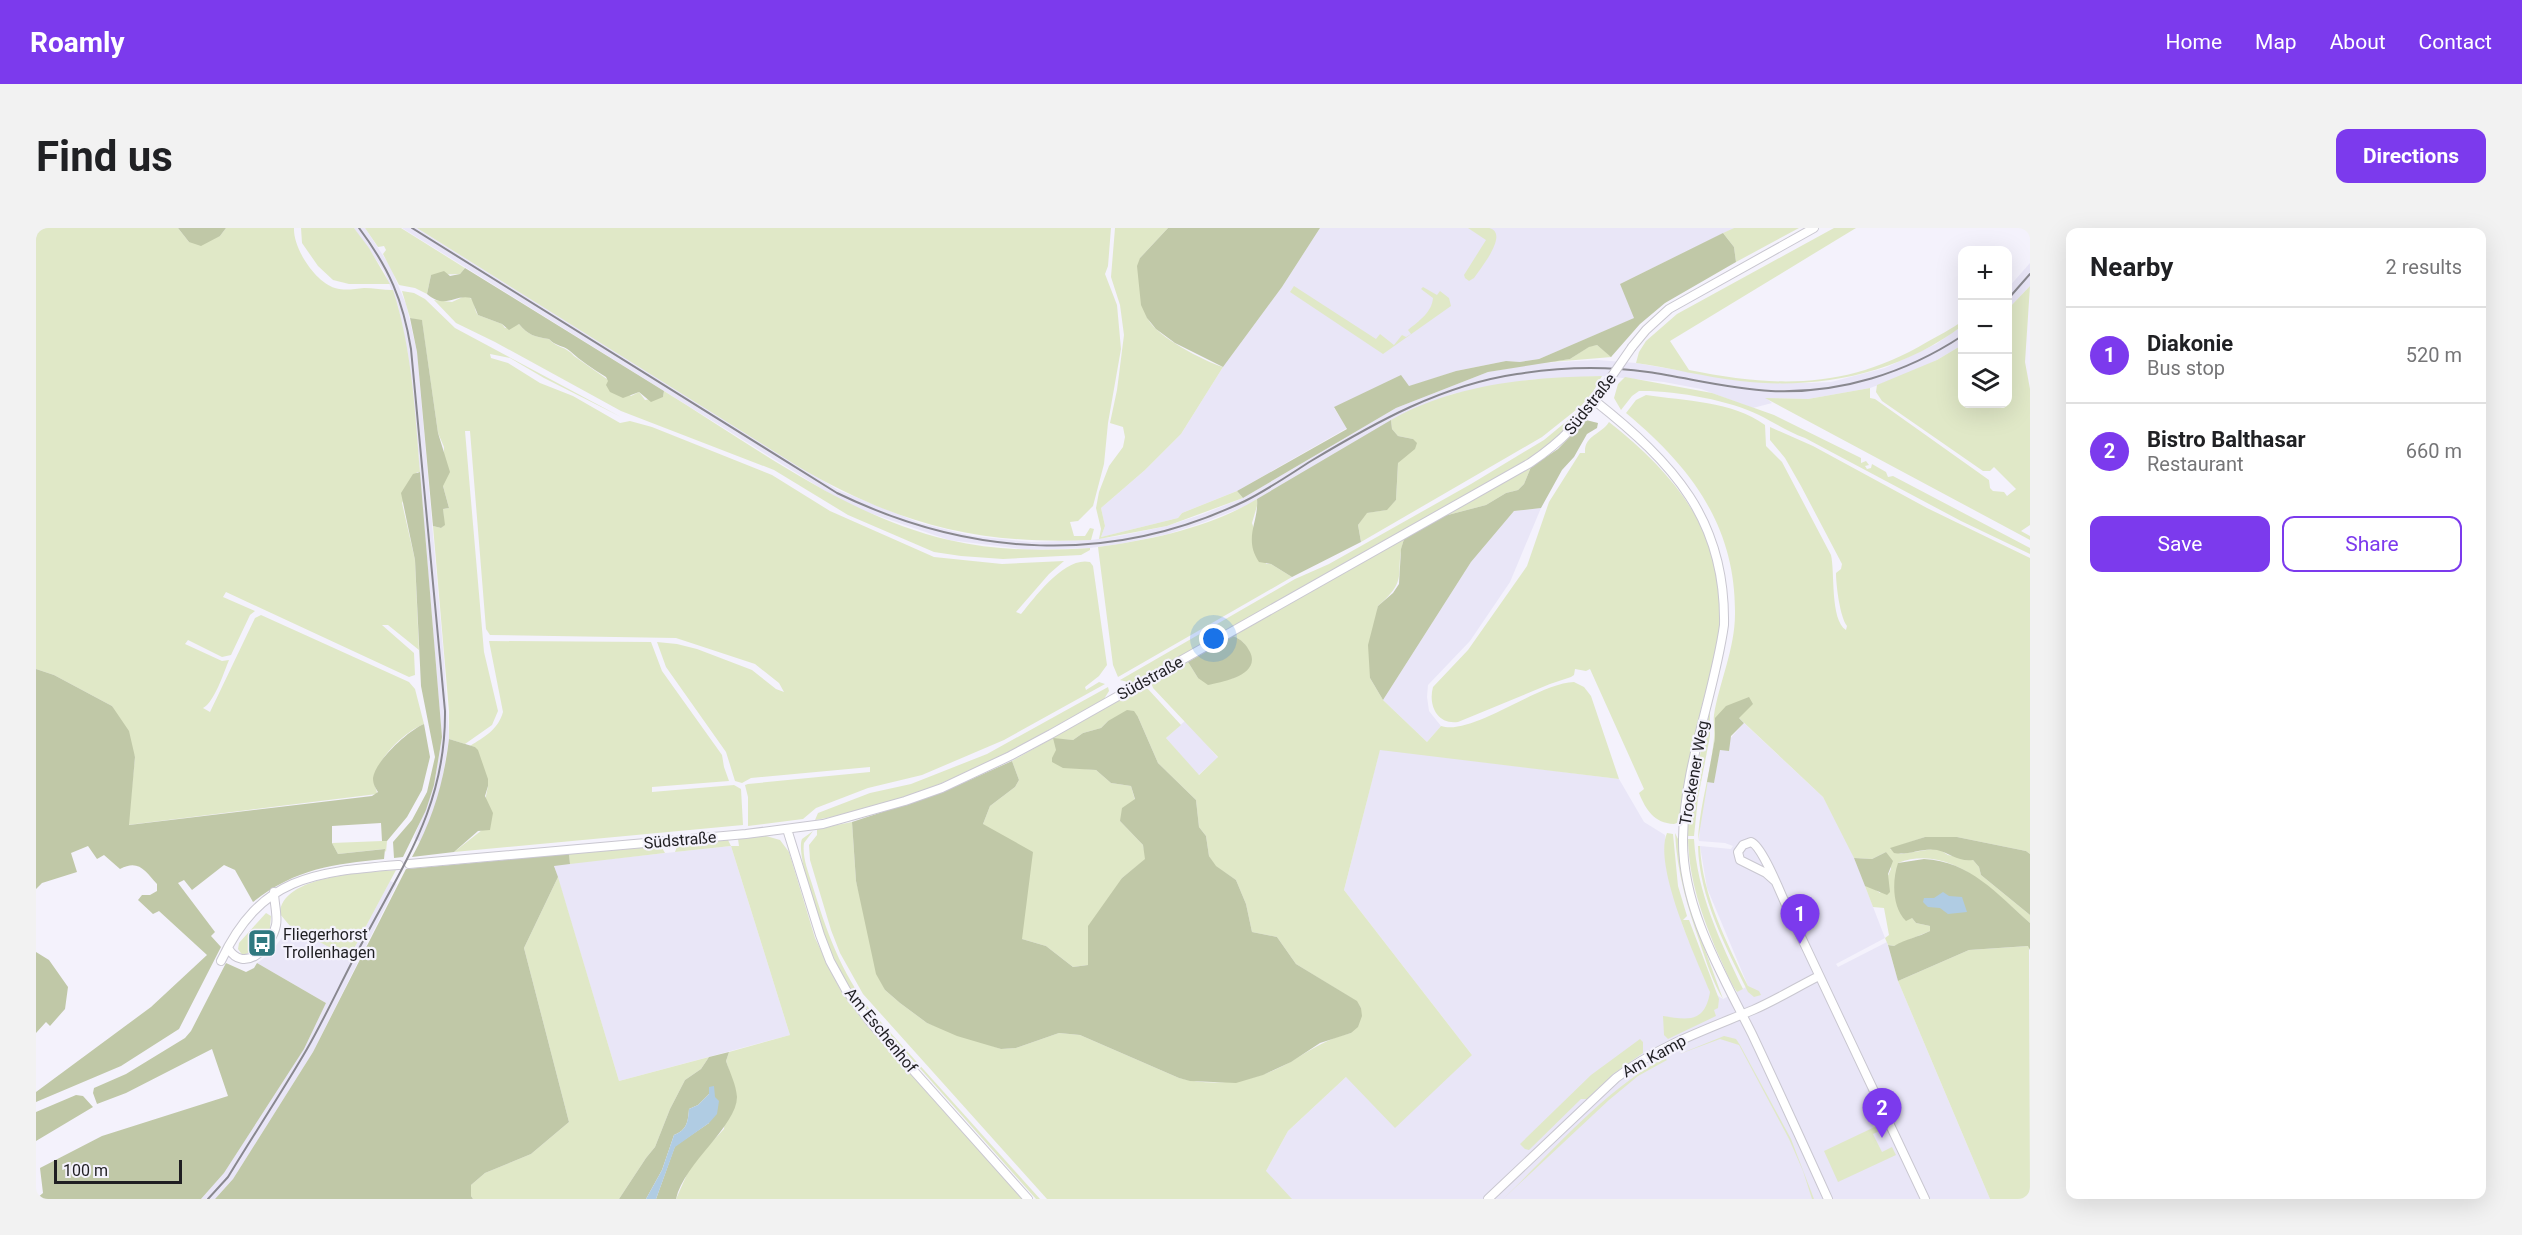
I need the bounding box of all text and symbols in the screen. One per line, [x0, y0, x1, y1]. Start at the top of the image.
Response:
text: Roamly [30, 26, 125, 59]
text: Home [2166, 30, 2222, 54]
text: Map [2255, 30, 2297, 54]
text: About [2330, 30, 2386, 54]
text: Contact [2419, 30, 2492, 54]
button: Directions [2336, 129, 2486, 183]
text: Find us [36, 132, 173, 181]
map controls [1958, 246, 2012, 408]
button: + [1958, 246, 2012, 300]
text: Nearby [2090, 252, 2173, 282]
text: 2 results [2386, 255, 2462, 279]
button: − [1958, 300, 2012, 354]
text: Diakonie [2147, 331, 2233, 356]
text: 1 [2104, 343, 2115, 367]
text: 520 m [2406, 343, 2462, 367]
button: layers [1958, 354, 2012, 408]
text: Bus stop [2147, 356, 2225, 380]
street label: Südstraße [1560, 370, 1620, 438]
text: Bistro Balthasar [2147, 427, 2306, 452]
text: 2 [2104, 439, 2115, 463]
text: 660 m [2406, 439, 2462, 463]
text: Restaurant [2147, 452, 2244, 476]
button: Save [2090, 516, 2270, 572]
button: Share [2282, 516, 2462, 572]
your location [1199, 624, 1228, 653]
street label: Südstraße [1114, 652, 1186, 704]
street label: Trockener Weg [1675, 719, 1713, 827]
street label: Südstraße [643, 827, 717, 853]
pin: 1 [1780, 894, 1820, 944]
place label: Fliegerhorst Trollenhagen [283, 925, 375, 962]
bus stop icon: Fliegerhorst Trollenhagen [246, 927, 278, 959]
street label: Am Eschenhof [841, 984, 921, 1077]
street label: Am Kamp [1619, 1031, 1689, 1081]
pin: 2 [1862, 1088, 1902, 1138]
scale bar [54, 1157, 182, 1184]
text: 100 m [63, 1161, 108, 1180]

